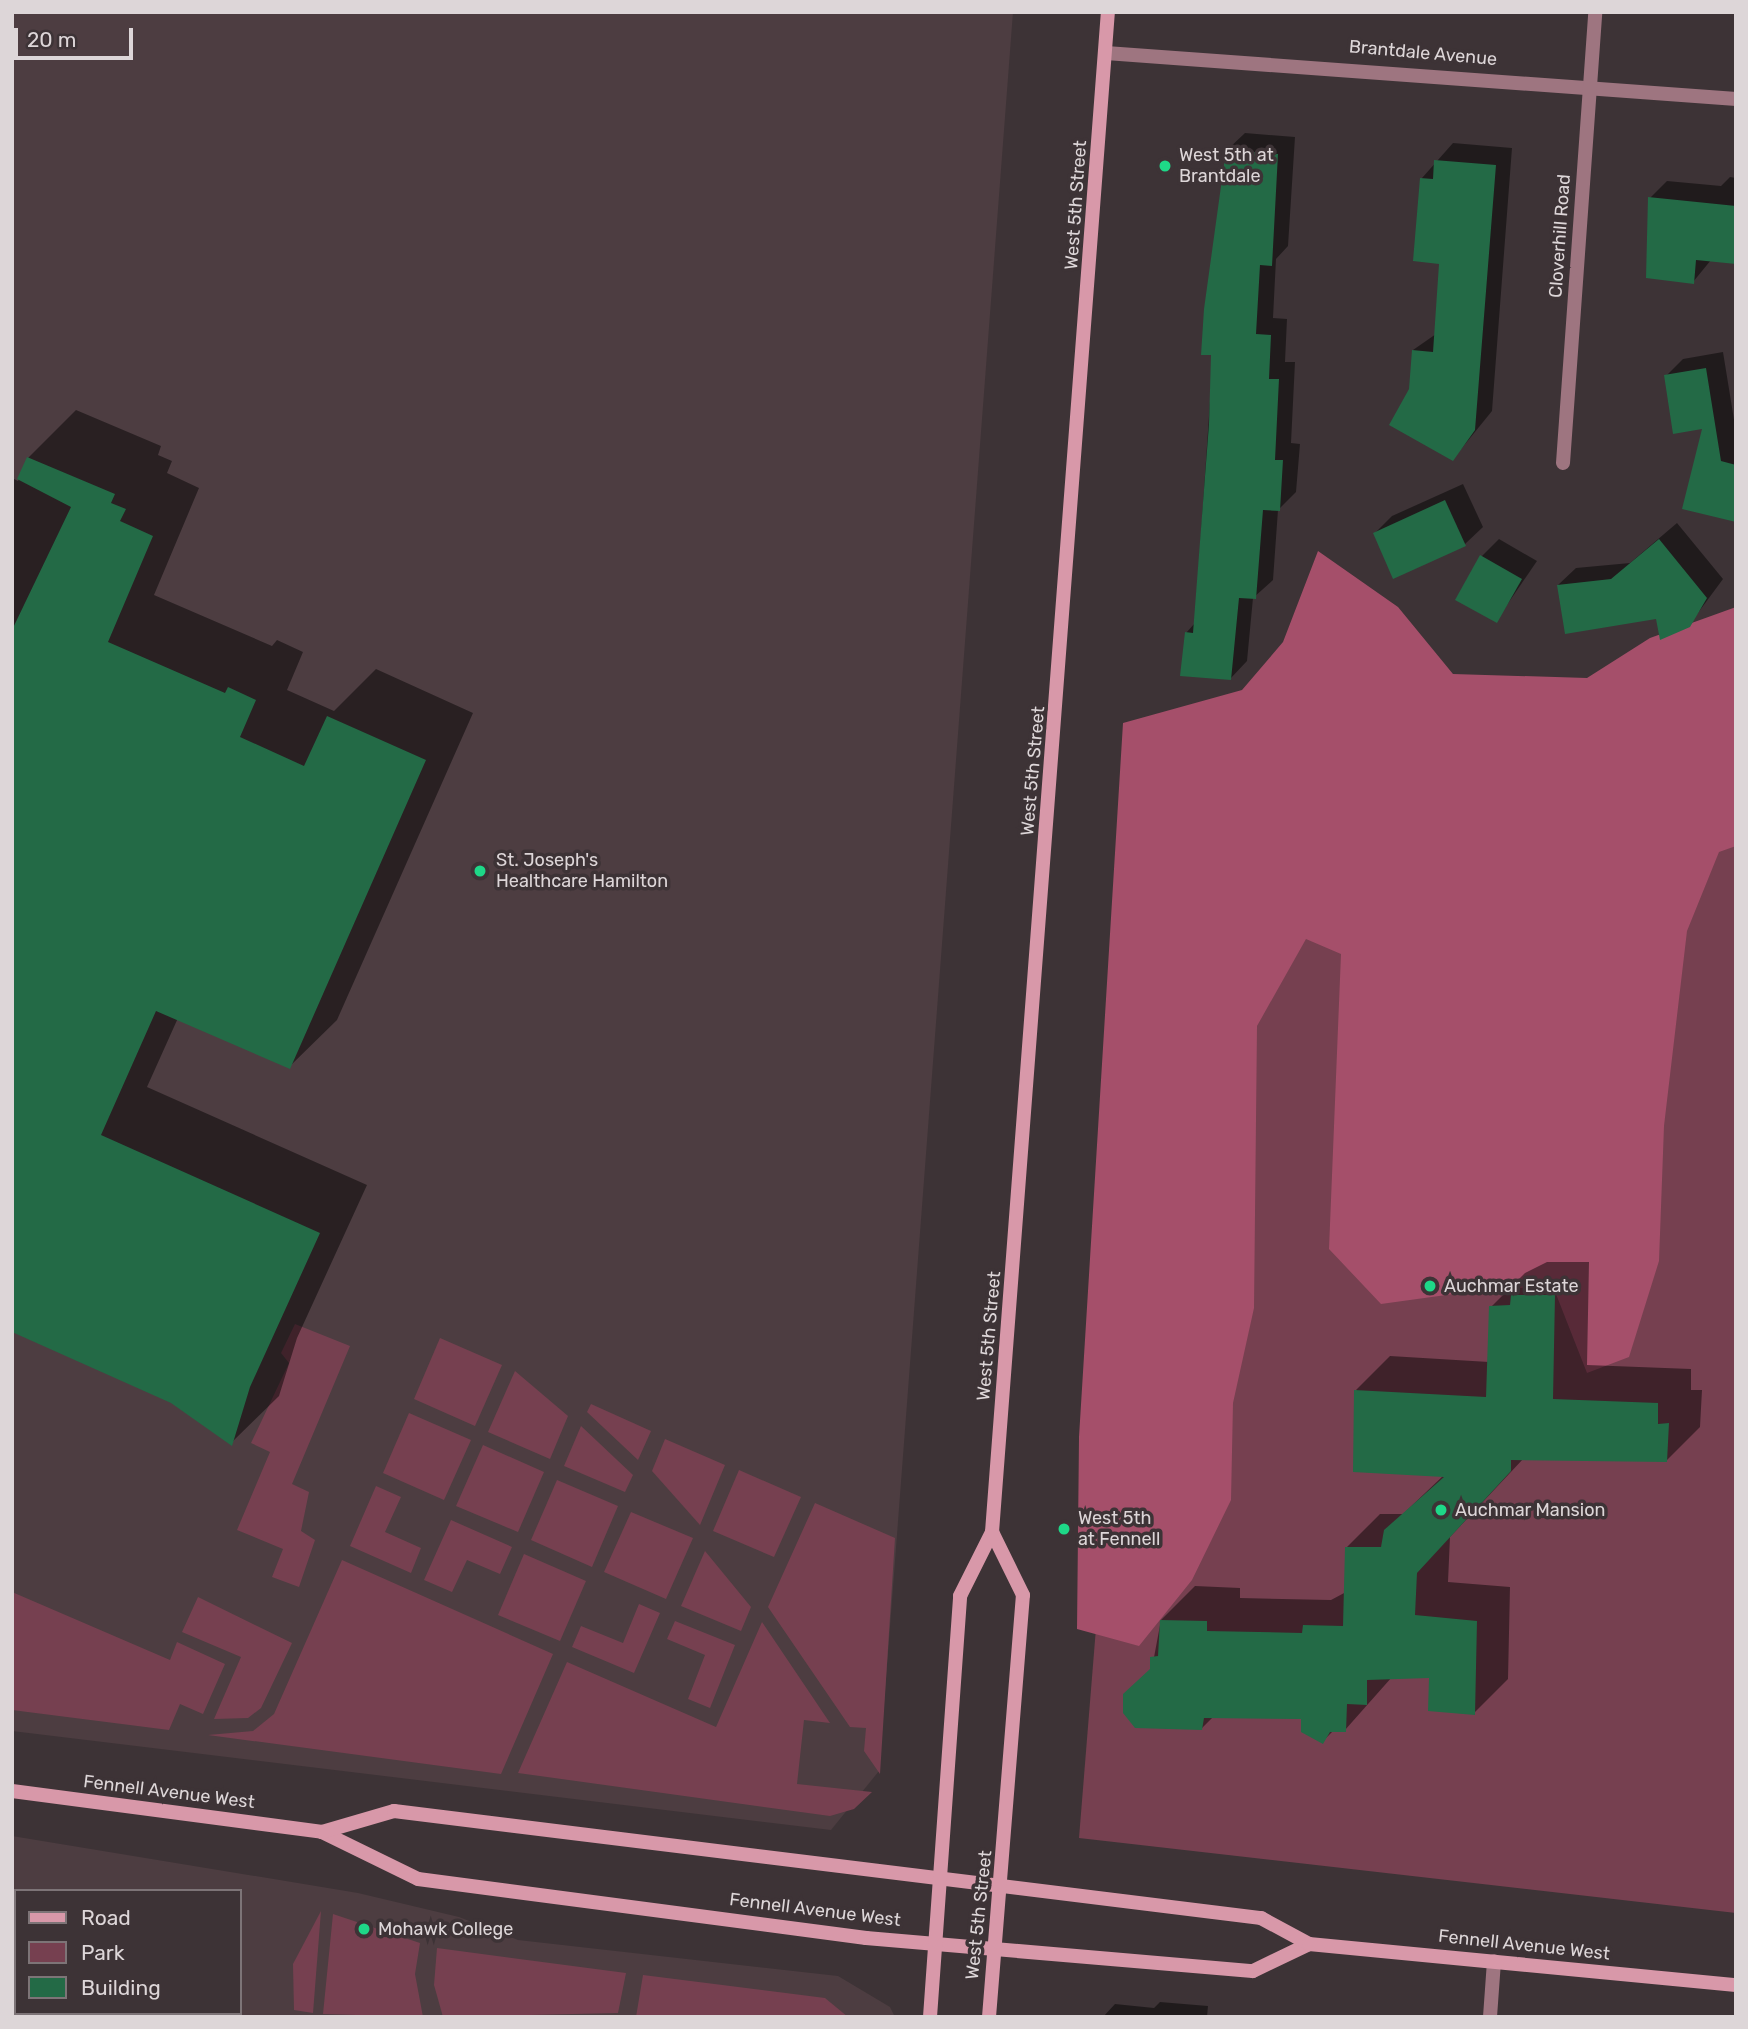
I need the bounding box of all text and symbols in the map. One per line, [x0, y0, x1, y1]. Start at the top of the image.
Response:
scale bar [18, 14, 136, 58]
text: 20 m [27, 27, 76, 52]
street label: Brantdale Avenue [1348, 36, 1498, 70]
street label: West 5th Street [1061, 139, 1091, 271]
place label: West 5th at Brantdale [1179, 145, 1274, 188]
marker: West 5th at Brantdale [1157, 158, 1173, 174]
street label: Cloverhill Road [1545, 173, 1575, 299]
street label: West 5th Street [1017, 705, 1049, 837]
place label: St. Joseph's Healthcare Hamilton [496, 850, 668, 892]
marker: St. Joseph's Healthcare Hamilton [470, 861, 490, 881]
street label: West 5th Street [973, 1270, 1005, 1402]
place label: Auchmar Estate [1444, 1275, 1579, 1297]
marker: Auchmar Estate [1422, 1278, 1438, 1294]
place label: Auchmar Mansion [1455, 1499, 1606, 1521]
marker: Auchmar Mansion [1433, 1502, 1449, 1518]
place label: West 5th at Fennell [1078, 1508, 1160, 1550]
marker: West 5th at Fennell [1056, 1521, 1072, 1537]
street label: Fennell Avenue West [82, 1771, 256, 1813]
street label: West 5th Street [961, 1849, 997, 1981]
legend [14, 1889, 242, 2015]
street label: Fennell Avenue West [728, 1889, 902, 1931]
text: Road [81, 1905, 131, 1930]
place label: Mohawk College [378, 1918, 514, 1940]
marker: Mohawk College [356, 1921, 372, 1937]
street label: Fennell Avenue West [1437, 1925, 1611, 1965]
text: Park [81, 1940, 125, 1965]
text: Building [81, 1975, 161, 2000]

